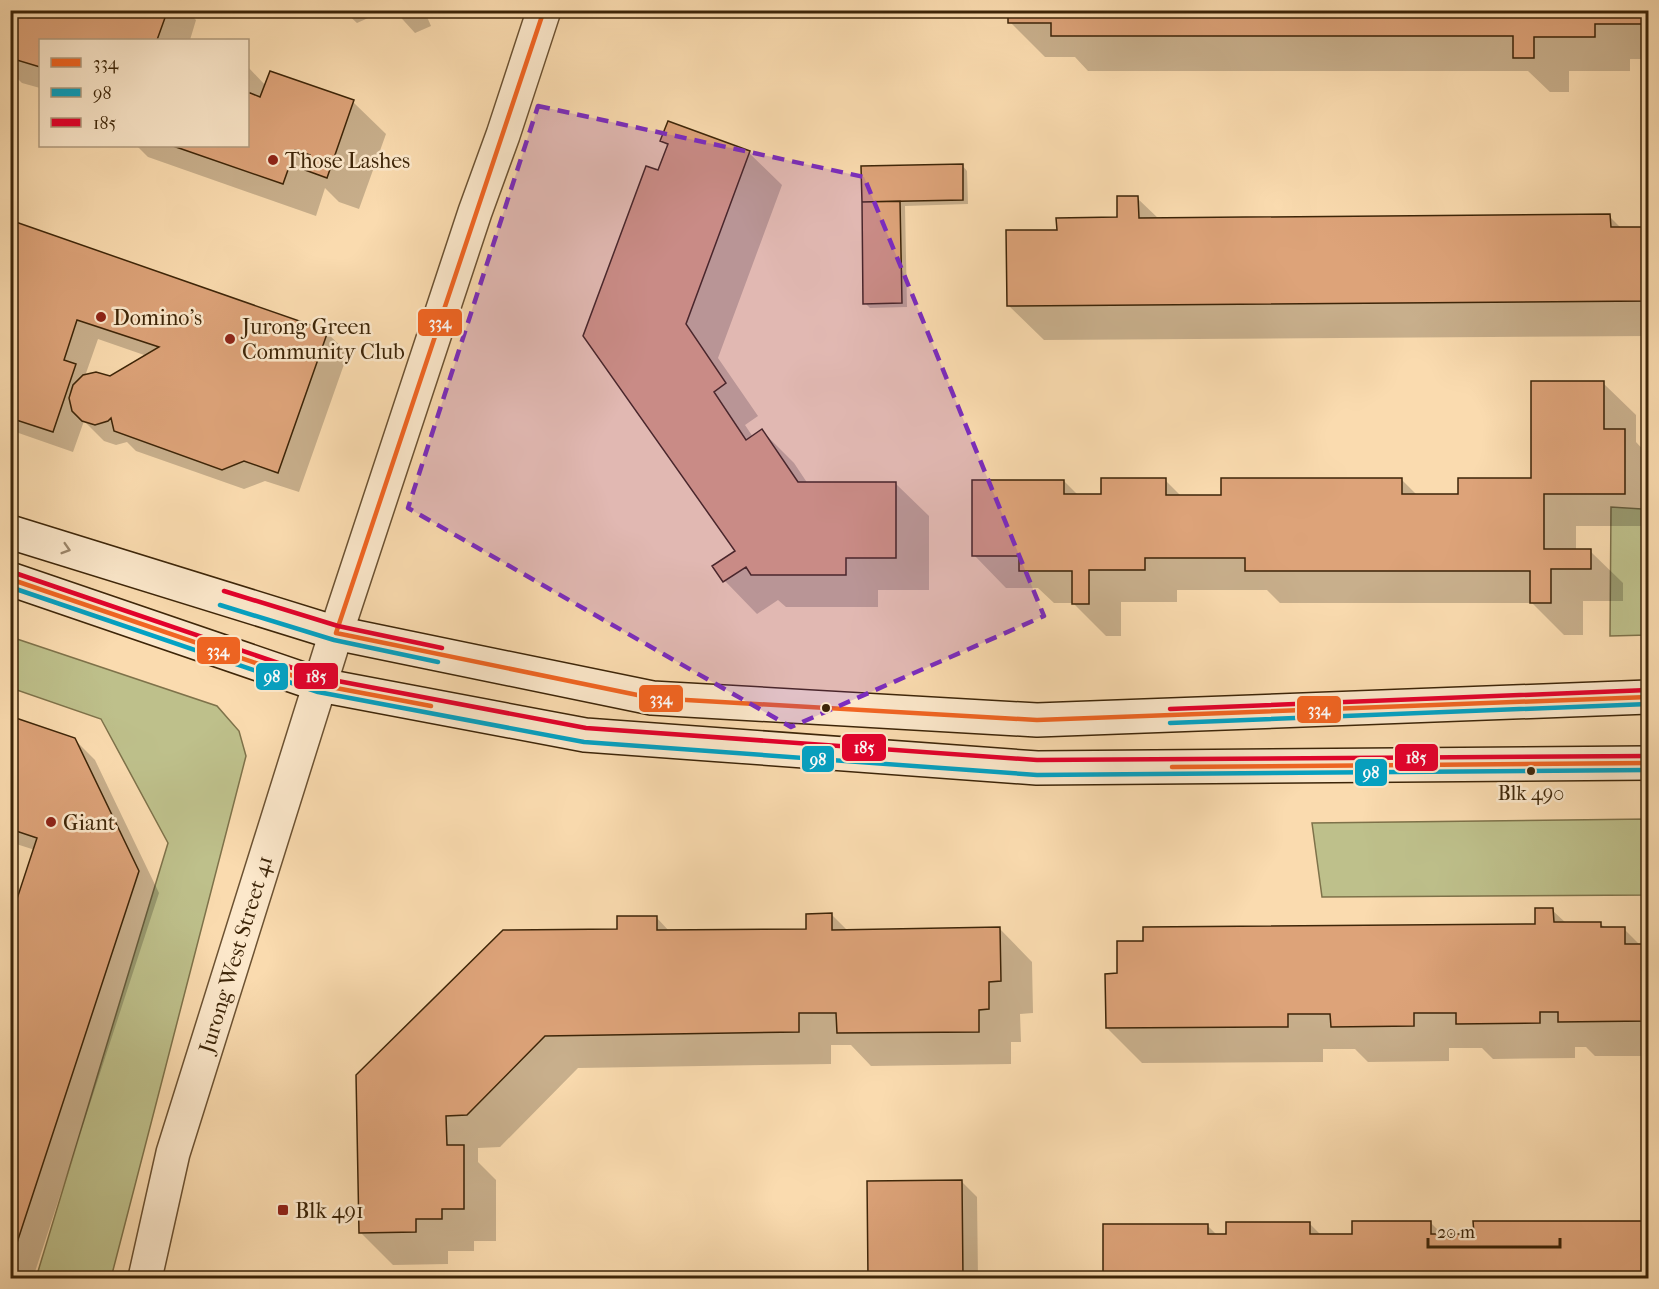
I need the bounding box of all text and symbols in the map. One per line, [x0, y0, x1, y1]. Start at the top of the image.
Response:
legend [39, 39, 249, 147]
text: 334 [93, 53, 119, 74]
text: 98 [93, 83, 111, 104]
text: 185 [93, 113, 116, 134]
place label: Those Lashes [285, 148, 410, 174]
marker: Those Lashes [266, 153, 280, 167]
place label: Domino's [113, 305, 202, 331]
line badge: 334 [417, 308, 463, 337]
marker: Domino's [94, 310, 108, 324]
text: 334 [429, 313, 453, 333]
place label: Jurong Green Community Club [240, 314, 405, 365]
marker: Jurong Green Community Club [223, 332, 237, 346]
one-way arrow [60, 542, 71, 554]
line badge: 334 [196, 636, 241, 665]
text: 334 [207, 641, 231, 661]
line badge: 98 [255, 662, 289, 691]
line badge: 185 [293, 662, 339, 690]
text: 98 [263, 667, 280, 687]
text: 185 [306, 667, 326, 686]
line badge: 334 [638, 684, 684, 713]
text: 334 [650, 689, 674, 709]
line badge: 334 [1296, 695, 1342, 724]
text: 334 [1308, 700, 1332, 720]
unlabelled marker [820, 702, 832, 714]
line badge: 185 [841, 733, 887, 762]
text: 185 [854, 738, 874, 757]
line badge: 185 [1394, 743, 1439, 772]
line badge: 98 [801, 745, 835, 773]
text: 185 [1406, 748, 1426, 767]
text: 98 [809, 750, 826, 770]
line badge: 98 [1354, 758, 1388, 787]
text: 98 [1362, 763, 1379, 783]
marker: Blk 490 [1525, 765, 1537, 777]
place label: Blk 490 [1498, 782, 1564, 805]
place label: Giant [63, 810, 116, 836]
marker: Giant [44, 815, 58, 829]
street label: Jurong West Street 41 [193, 852, 278, 1058]
place label: Blk 491 [295, 1198, 364, 1224]
marker: Blk 491 [276, 1203, 290, 1217]
scale bar [1428, 1211, 1560, 1249]
text: 20 m [1437, 1222, 1475, 1243]

